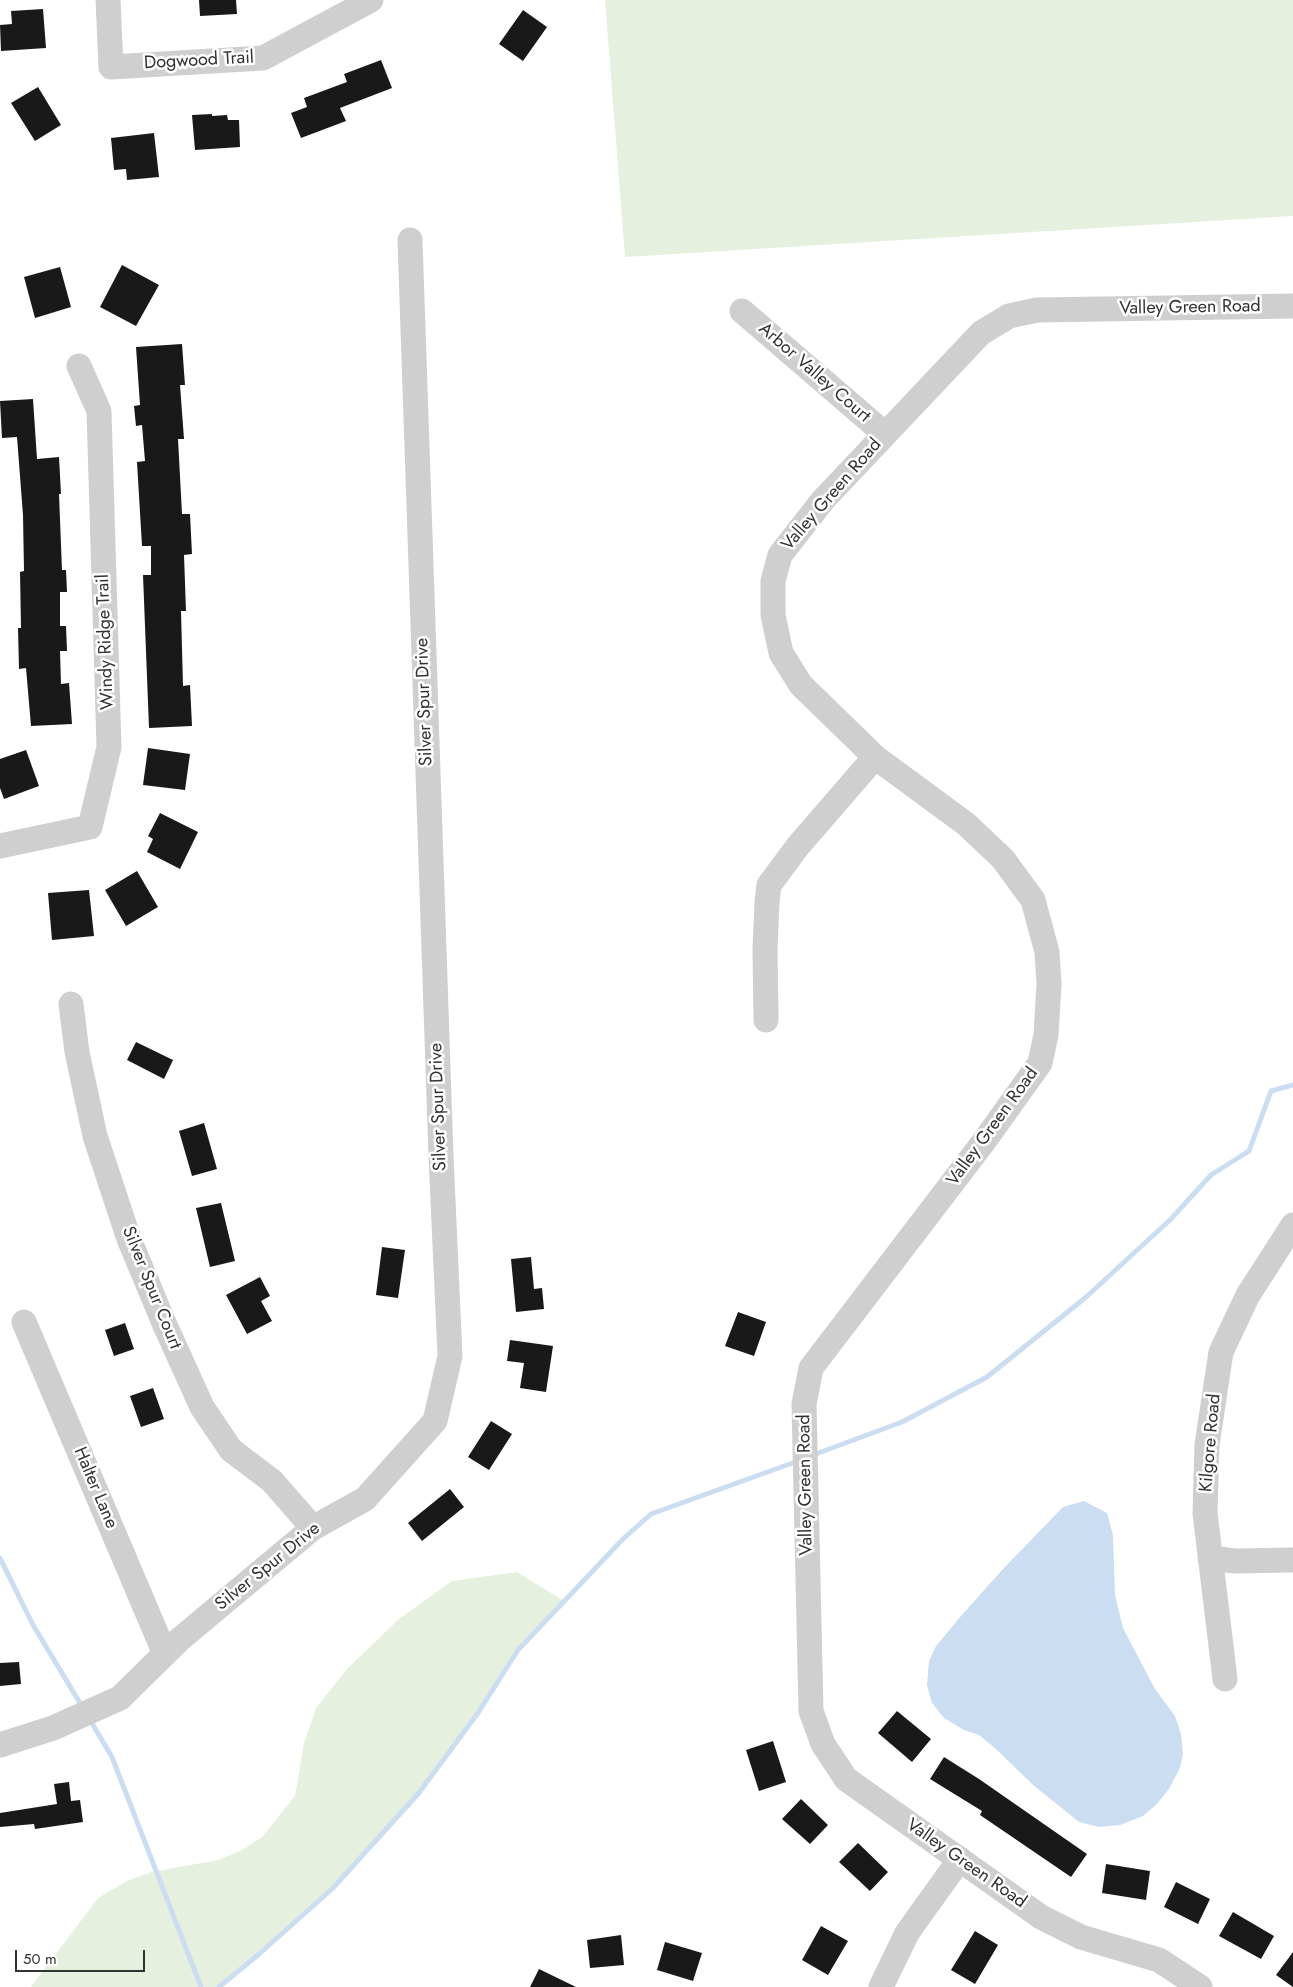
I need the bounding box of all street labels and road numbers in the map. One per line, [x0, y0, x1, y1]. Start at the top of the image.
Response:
street label: Dogwood Trail [143, 47, 255, 75]
street label: Valley Green Road [1119, 296, 1261, 320]
street label: Arbor Valley Court [754, 319, 874, 427]
street label: Valley Green Road [777, 435, 887, 555]
street label: Windy Ridge Trail [93, 574, 119, 710]
street label: Silver Spur Drive [412, 637, 438, 767]
street label: Silver Spur Drive [426, 1042, 452, 1172]
street label: Valley Green Road [943, 1063, 1043, 1191]
street label: Silver Spur Court [117, 1223, 185, 1353]
street label: Kilgore Road [1196, 1393, 1226, 1493]
street label: Valley Green Road [794, 1414, 818, 1556]
street label: Halter Lane [68, 1444, 122, 1532]
street label: Silver Spur Drive [211, 1518, 325, 1616]
street label: Valley Green Road [902, 1815, 1030, 1913]

